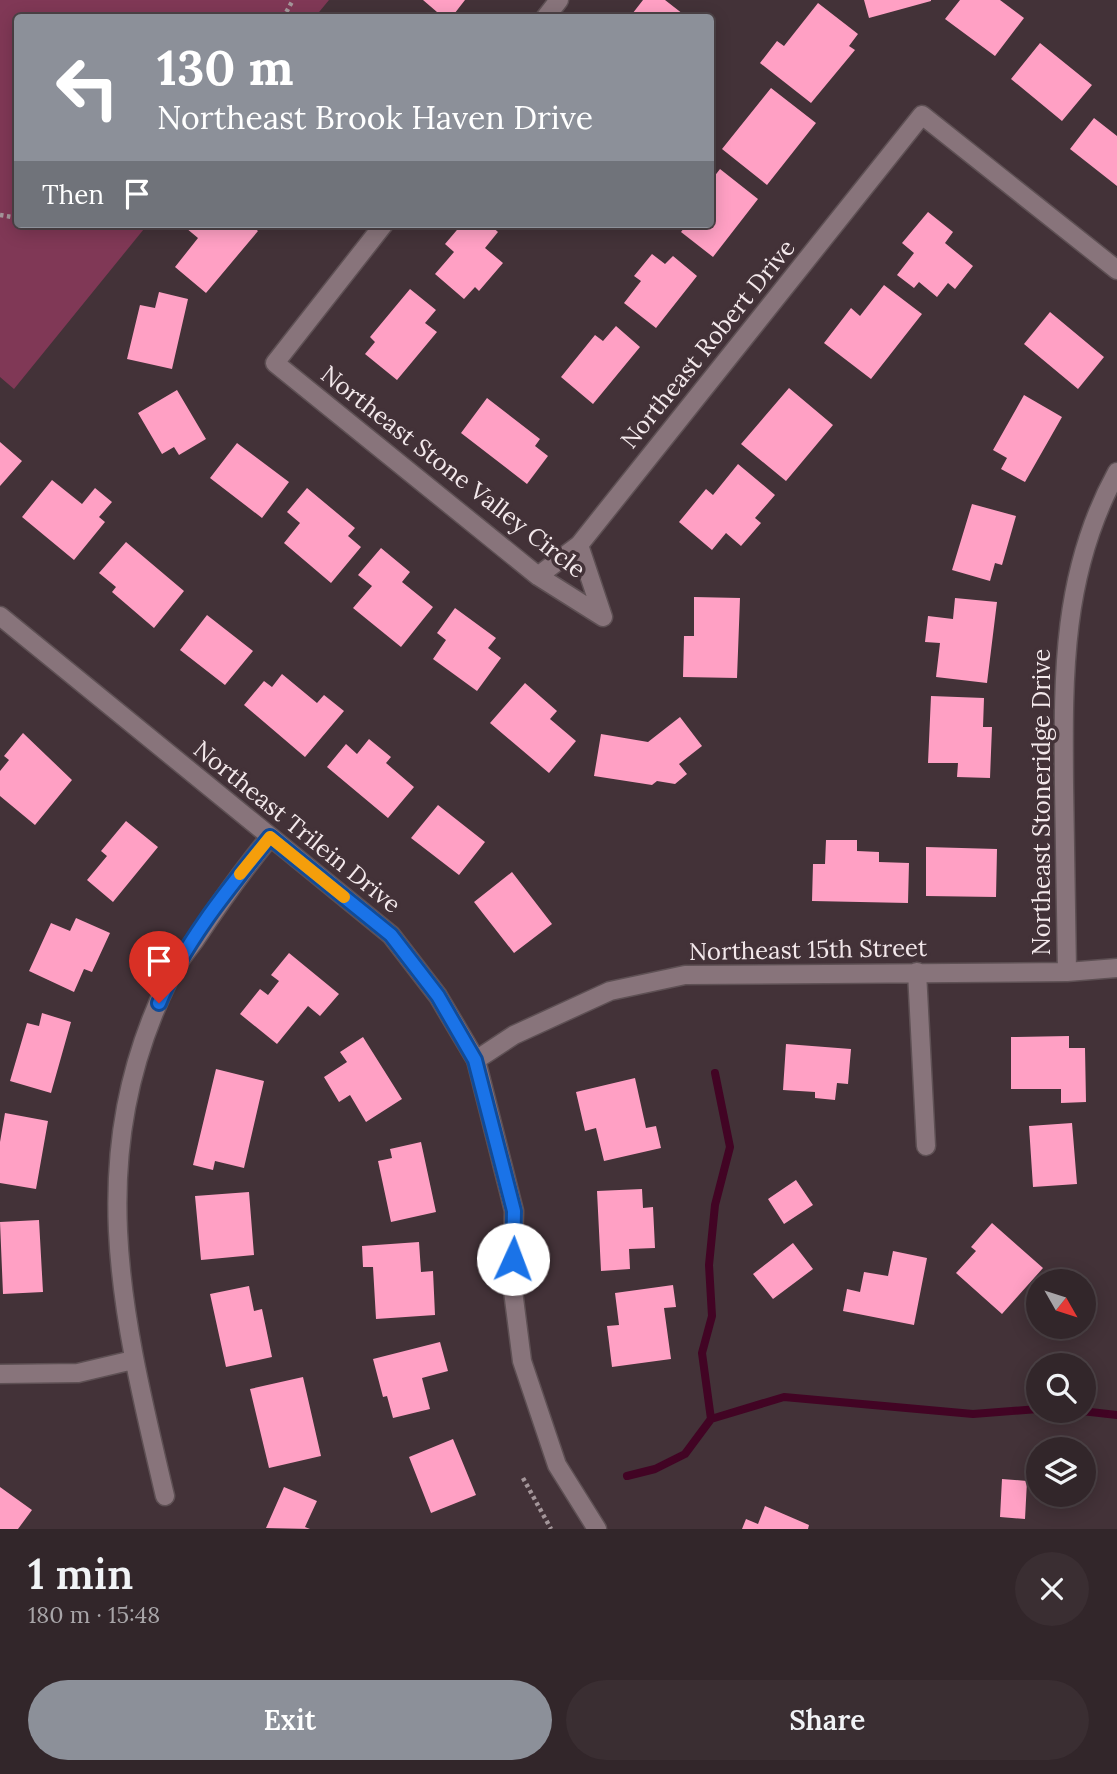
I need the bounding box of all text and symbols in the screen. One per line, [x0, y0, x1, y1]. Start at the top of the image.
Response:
text: 130 m [157, 36, 293, 98]
icon: left [42, 42, 133, 133]
text: Northeast Brook Haven Drive [157, 97, 593, 138]
icon: arrive [118, 175, 156, 213]
text: Then [42, 178, 104, 211]
street label: Northeast Robert Drive [614, 233, 802, 455]
street label: Northeast Stone Valley Circle [315, 359, 592, 585]
street label: Northeast Stoneridge Drive [1026, 649, 1057, 955]
street label: Northeast Trilein Drive [187, 733, 407, 920]
pin [129, 931, 189, 1003]
street label: Northeast 15th Street [689, 932, 928, 967]
icon: arrive [140, 942, 178, 980]
position arrow [476, 1222, 550, 1296]
north arrow [1026, 1269, 1096, 1339]
map controls [1026, 1269, 1096, 1507]
button: search [1026, 1353, 1096, 1423]
button: layers [1026, 1437, 1096, 1507]
text: 1 min [28, 1547, 133, 1601]
button: close [1015, 1552, 1089, 1626]
text: 180 m · 15:48 [28, 1600, 160, 1629]
button: Exit [28, 1680, 552, 1760]
button: Share [566, 1680, 1089, 1760]

